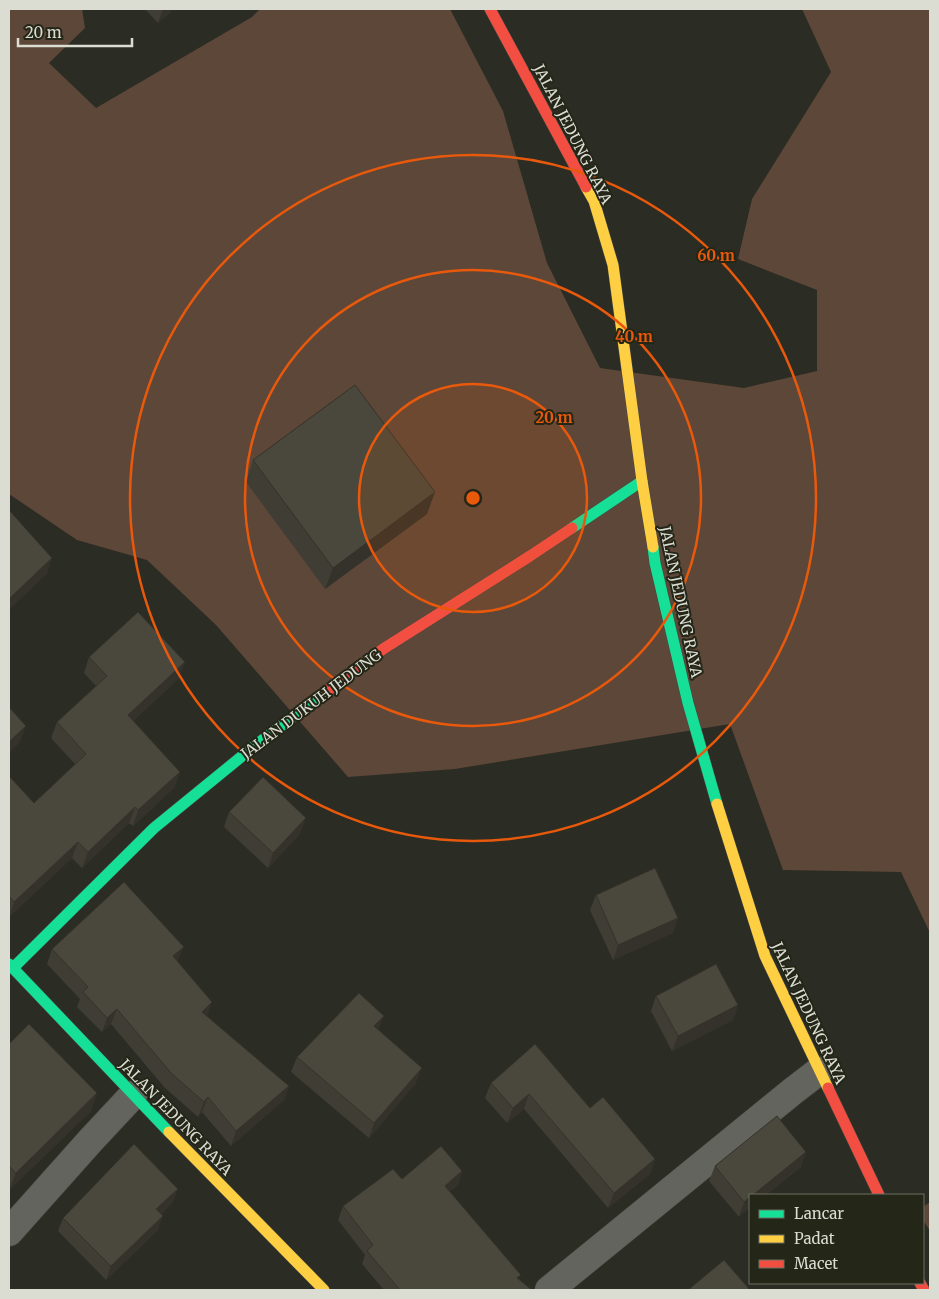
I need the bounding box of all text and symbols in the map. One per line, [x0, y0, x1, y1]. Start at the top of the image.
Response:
scale bar [18, 15, 131, 47]
text: 20 m [25, 23, 62, 42]
street label: JALAN JEDUNG RAYA [529, 60, 617, 208]
text: 60 m [697, 246, 735, 265]
text: 40 m [615, 327, 653, 346]
text: 20 m [535, 408, 573, 427]
centre of rings [464, 489, 482, 507]
street label: JALAN JEDUNG RAYA [655, 523, 706, 680]
street label: JALAN DUKUH JEDUNG [236, 645, 385, 764]
street label: JALAN JEDUNG RAYA [767, 938, 850, 1087]
street label: JALAN JEDUNG RAYA [115, 1054, 237, 1179]
legend [749, 1194, 924, 1284]
text: Lancar [794, 1204, 844, 1223]
text: Padat [794, 1229, 835, 1248]
text: Macet [794, 1254, 838, 1273]

